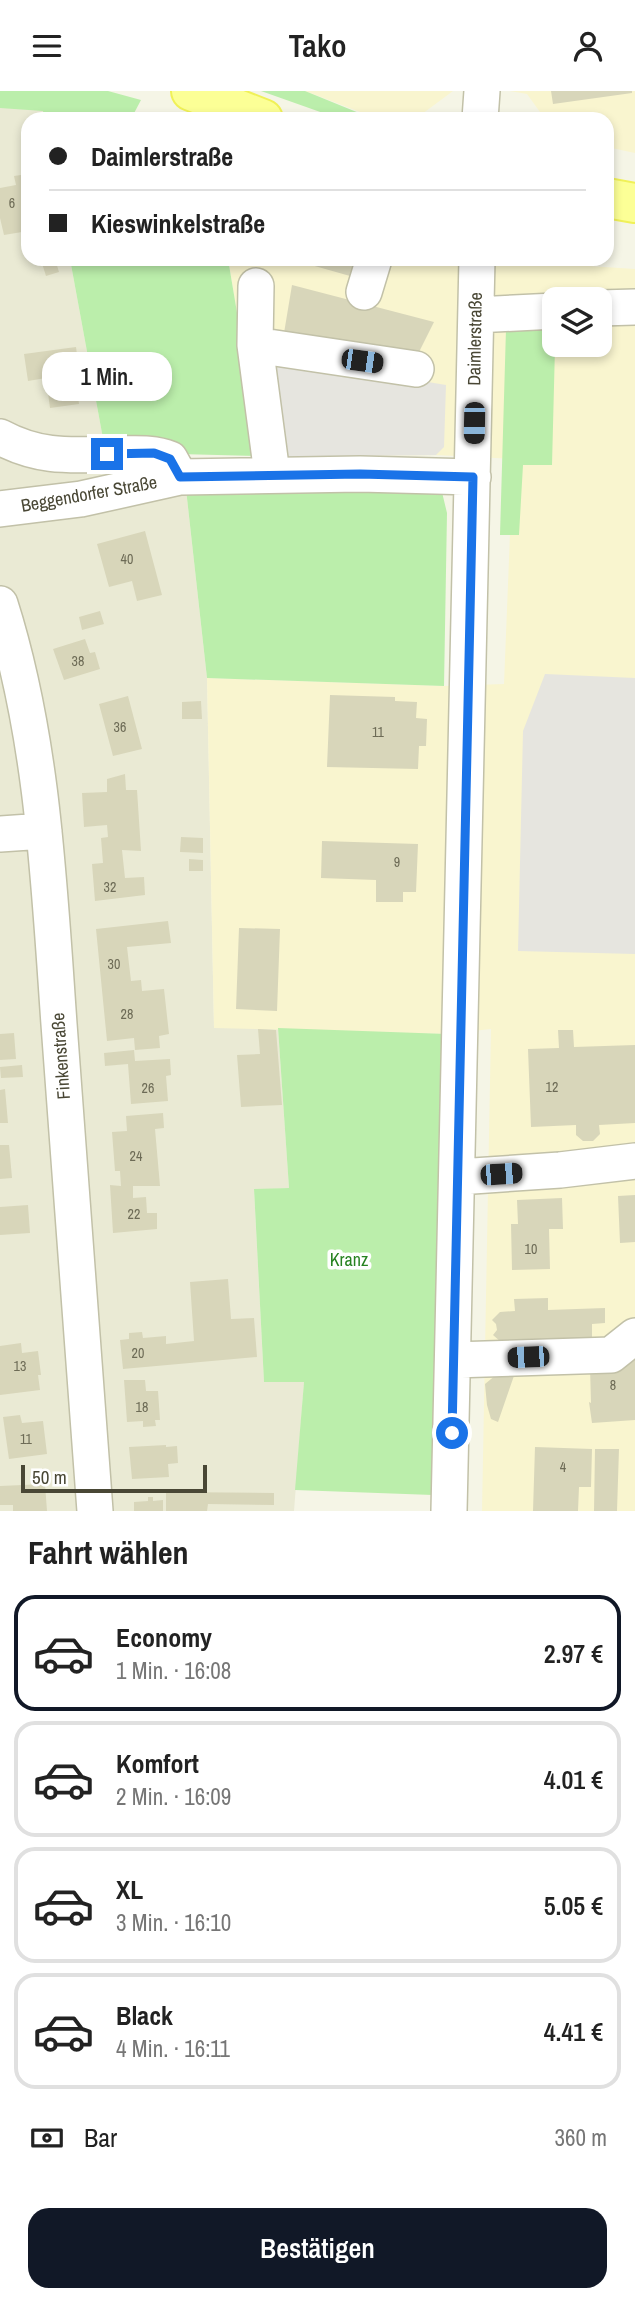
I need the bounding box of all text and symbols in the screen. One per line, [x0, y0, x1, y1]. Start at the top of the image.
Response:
text: Tako [288, 24, 347, 67]
icon: menu [28, 27, 66, 65]
icon: person [569, 27, 607, 65]
text: Daimlerstraße [91, 139, 233, 174]
house number: 6 [9, 194, 15, 212]
text: Kieswinkelstraße [91, 206, 265, 241]
map controls [542, 287, 612, 357]
button: layers [542, 287, 612, 357]
street label: Daimlerstraße [461, 292, 488, 386]
car [340, 348, 385, 374]
callout: 1 Min. [42, 353, 172, 401]
text: 1 Min. [80, 361, 134, 392]
car [464, 402, 485, 444]
route end [91, 438, 123, 470]
street label: Beggendorfer Straße [19, 469, 159, 518]
house number: 40 [121, 550, 133, 568]
house number: 38 [72, 652, 84, 670]
house number: 36 [114, 718, 126, 736]
house number: 11 [372, 723, 385, 741]
house number: 9 [394, 853, 400, 871]
house number: 32 [104, 878, 116, 896]
house number: 30 [108, 955, 120, 973]
house number: 28 [121, 1005, 133, 1023]
street label: Finkenstraße [45, 1012, 76, 1100]
house number: 12 [546, 1078, 558, 1096]
house number: 26 [142, 1079, 154, 1097]
house number: 24 [130, 1147, 143, 1165]
car [480, 1162, 523, 1186]
house number: 22 [128, 1205, 140, 1223]
house number: 10 [525, 1240, 537, 1258]
park label: Kranz [330, 1247, 368, 1272]
house number: 20 [132, 1344, 144, 1362]
car [507, 1346, 550, 1368]
house number: 13 [14, 1357, 26, 1375]
house number: 8 [610, 1376, 616, 1394]
house number: 18 [136, 1398, 148, 1416]
route start [436, 1417, 468, 1449]
house number: 11 [20, 1430, 33, 1448]
house number: 4 [560, 1458, 567, 1476]
scale bar [21, 1462, 206, 1494]
text: 50 m [32, 1464, 67, 1490]
text: Fahrt wählen [28, 1531, 189, 1574]
text: Economy [116, 1620, 212, 1655]
icon: car [32, 1622, 95, 1685]
text: 2.97 € [544, 1636, 603, 1671]
text: 1 Min. · 16:08 [116, 1655, 231, 1686]
text: Komfort [116, 1746, 199, 1781]
icon: car [32, 1748, 95, 1811]
text: 4.01 € [544, 1762, 603, 1797]
text: 2 Min. · 16:09 [116, 1781, 231, 1812]
text: XL [116, 1872, 143, 1907]
icon: car [32, 1874, 95, 1937]
text: 5.05 € [544, 1888, 603, 1923]
text: 3 Min. · 16:10 [116, 1907, 231, 1938]
text: Black [116, 1998, 173, 2033]
icon: car [32, 2000, 95, 2063]
text: 4.41 € [544, 2014, 603, 2049]
text: 4 Min. · 16:11 [116, 2033, 230, 2064]
icon: cash [28, 2119, 66, 2157]
text: Bar [84, 2120, 117, 2155]
text: 360 m [555, 2122, 607, 2153]
button: Bestätigen [28, 2208, 607, 2288]

